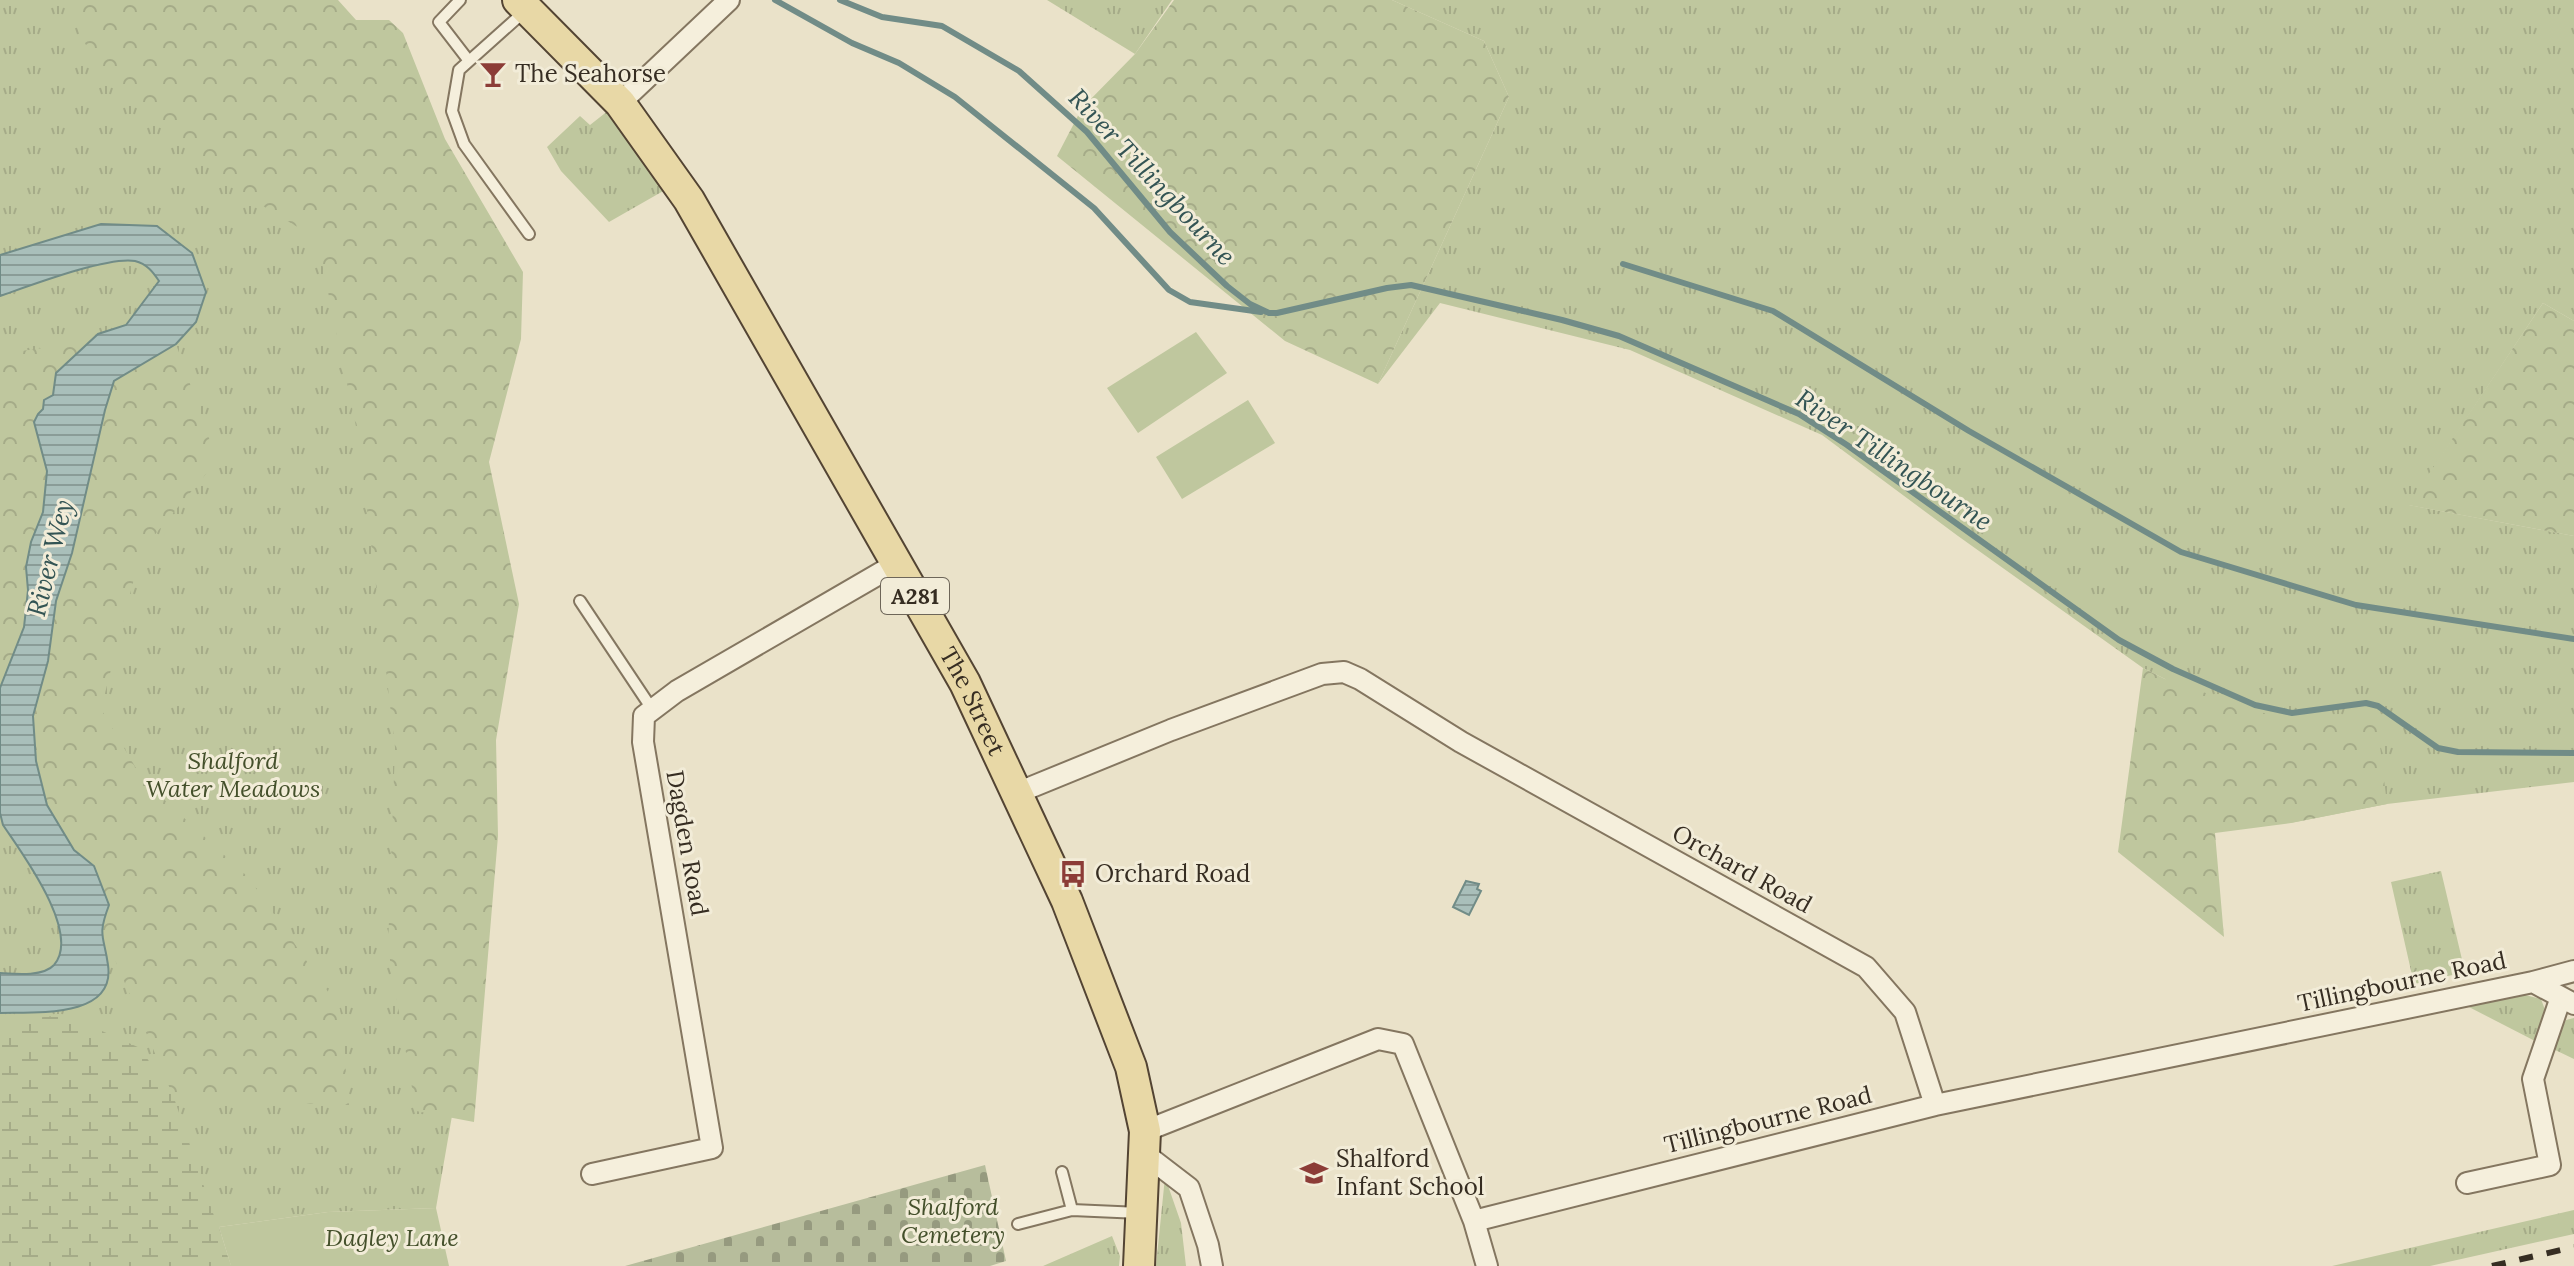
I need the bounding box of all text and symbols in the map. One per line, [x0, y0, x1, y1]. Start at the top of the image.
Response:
place label: The Seahorse [515, 58, 666, 89]
bar icon: The Seahorse [478, 59, 508, 89]
water label: River Tillingbourne [1062, 81, 1243, 272]
water label: River Tillingbourne [1790, 382, 1999, 538]
water label: River Wey [19, 496, 80, 620]
road number: A281 [881, 578, 949, 614]
street label: The Street [933, 641, 1013, 761]
park label: Shalford Water Meadows [146, 745, 320, 804]
street label: Dagden Road [659, 768, 716, 918]
street label: Orchard Road [1667, 817, 1818, 920]
place label: Orchard Road [1095, 858, 1250, 889]
bus stop icon: Orchard Road [1058, 859, 1088, 889]
street label: Tillingbourne Road [2295, 944, 2509, 1019]
street label: Tillingbourne Road [1661, 1079, 1875, 1160]
place label: Shalford Infant School [1336, 1143, 1484, 1202]
school or university icon: Shalford Infant School [1299, 1158, 1329, 1188]
park label: Shalford Cemetery [901, 1191, 1005, 1250]
park label: Dagley Lane [325, 1222, 459, 1253]

